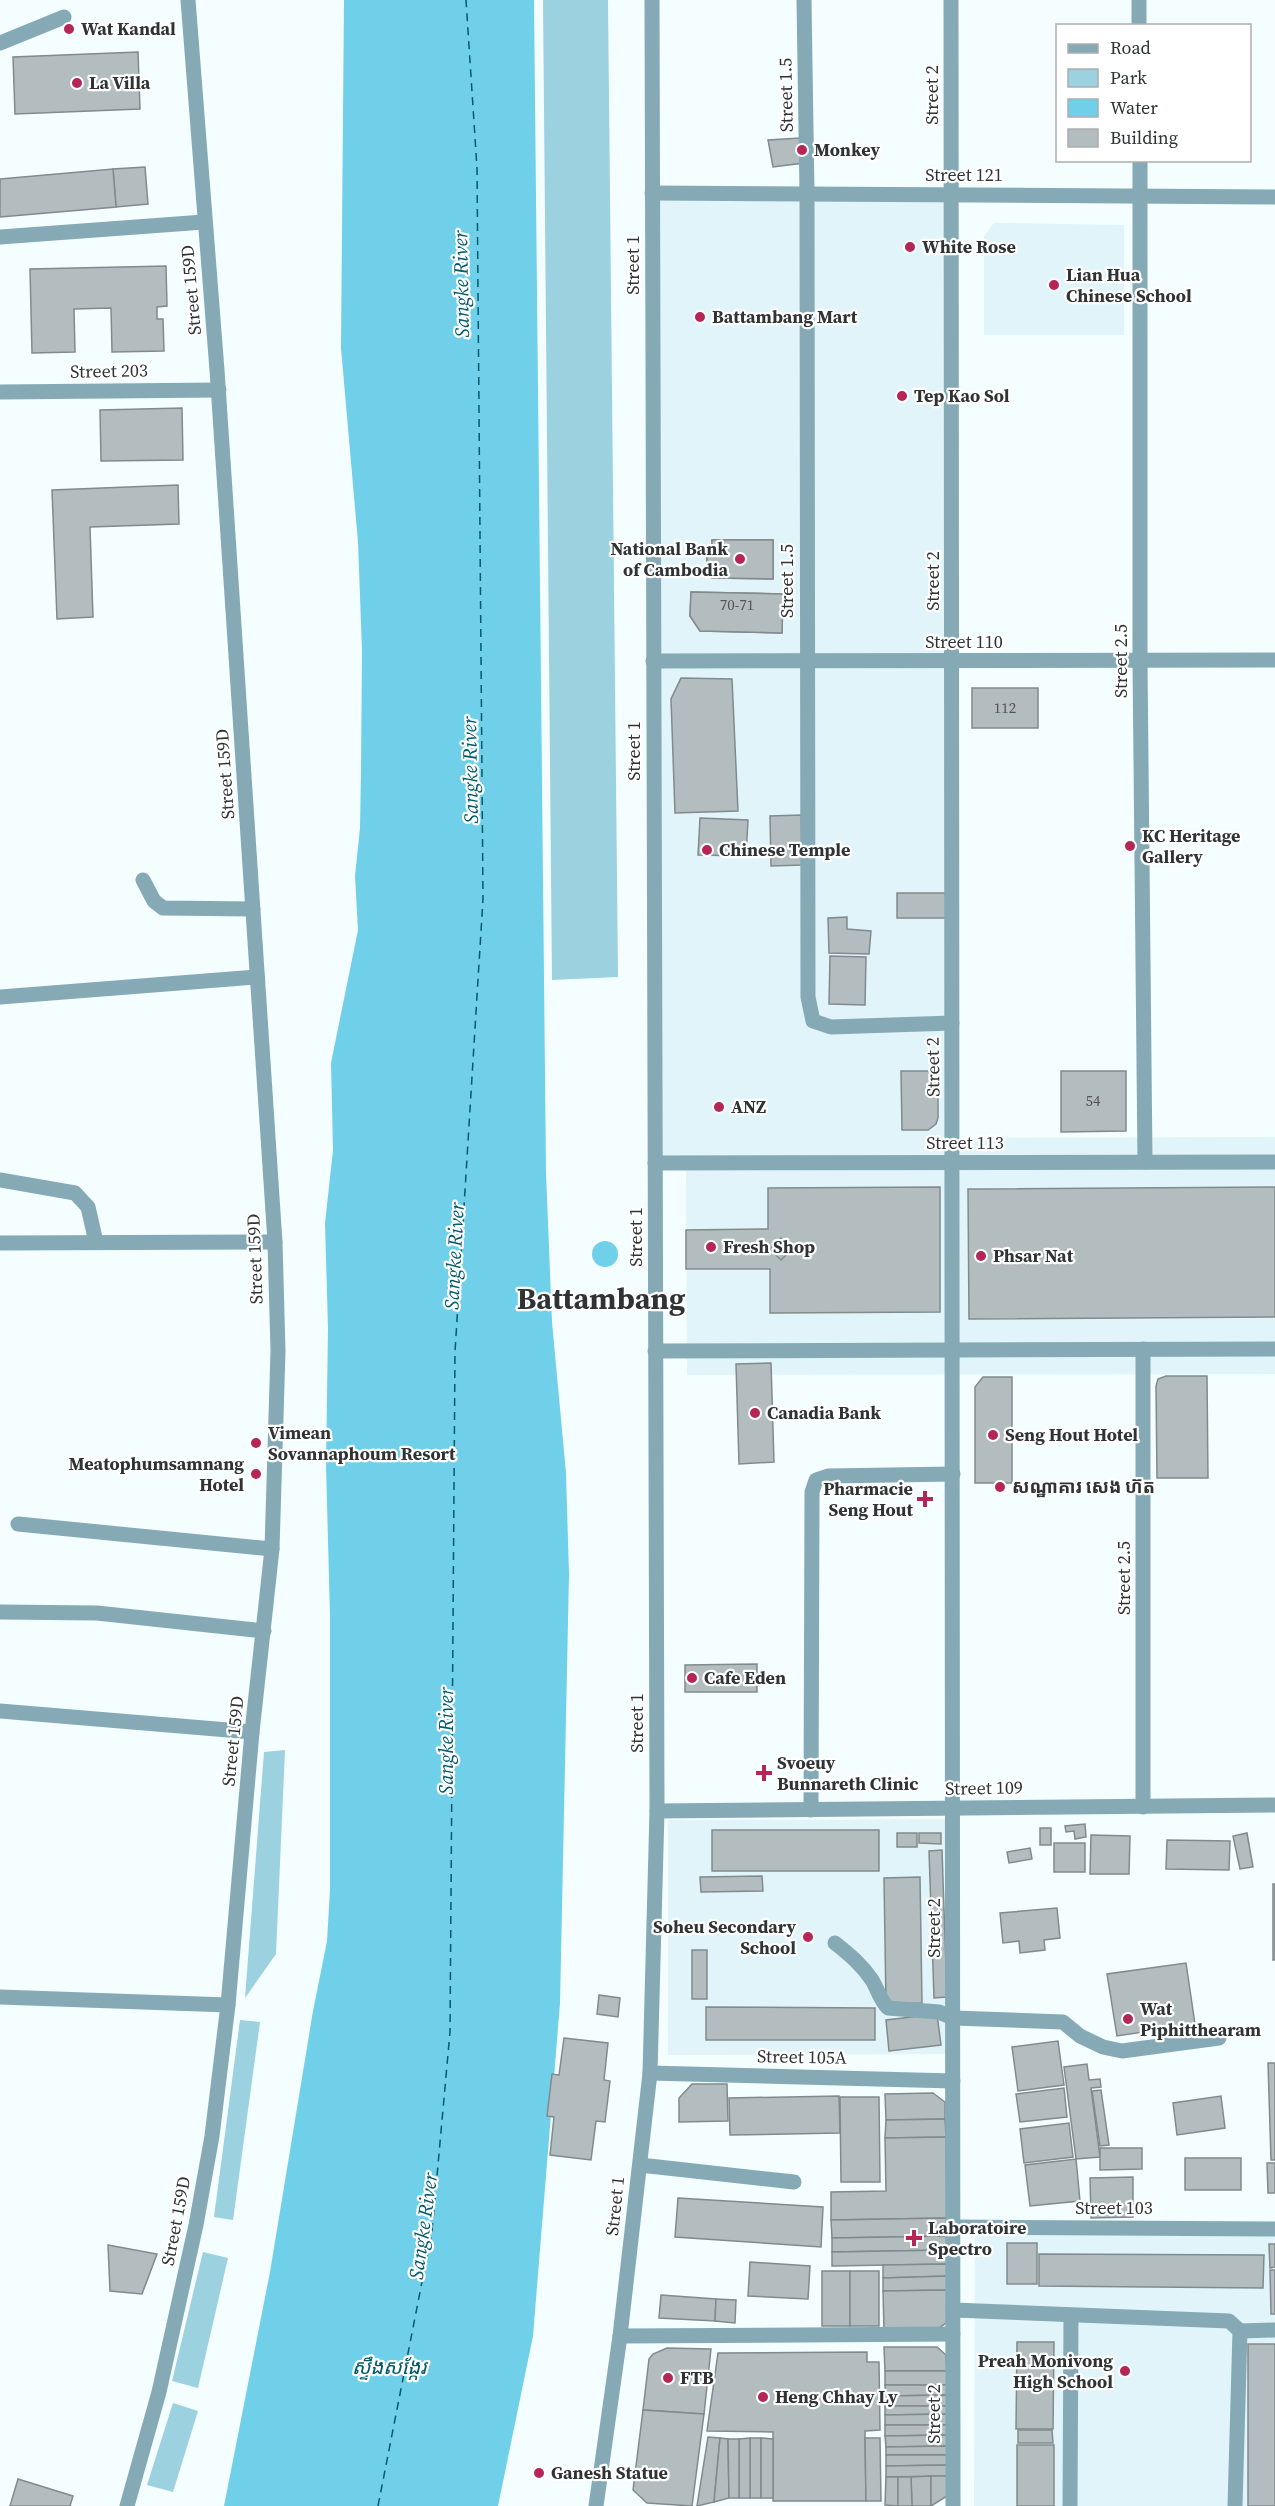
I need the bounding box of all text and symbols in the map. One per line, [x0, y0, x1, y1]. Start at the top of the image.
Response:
place label: Wat Kandal [81, 16, 176, 41]
marker: Wat Kandal [62, 22, 76, 36]
legend [1056, 24, 1251, 162]
text: Road [1110, 35, 1151, 60]
street label: Street 1.5 [772, 58, 799, 132]
street label: Street 2 [919, 65, 944, 125]
text: Park [1110, 65, 1147, 90]
place label: La Villa [89, 70, 151, 95]
marker: La Villa [70, 76, 84, 90]
text: Water [1110, 95, 1158, 120]
text: Building [1110, 125, 1178, 150]
place label: Monkey [814, 137, 881, 162]
marker: Monkey [795, 143, 809, 157]
street label: Street 121 [925, 162, 1003, 187]
water label: Sangke River [446, 229, 476, 338]
place label: White Rose [922, 234, 1016, 259]
street label: Street 1 [620, 235, 645, 295]
marker: White Rose [903, 240, 917, 254]
street label: Street 159D [174, 244, 207, 336]
place label: Lian Hua Chinese School [1066, 262, 1192, 308]
marker: Lian Hua Chinese School [1047, 278, 1061, 292]
place label: Battambang Mart [712, 304, 858, 329]
marker: Battambang Mart [693, 310, 707, 324]
street label: Street 203 [70, 357, 148, 384]
place label: Tep Kao Sol [914, 383, 1010, 408]
marker: Tep Kao Sol [895, 389, 909, 403]
place label: National Bank of Cambodia [610, 536, 728, 582]
street label: Street 1.5 [774, 544, 799, 618]
street label: Street 2 [920, 551, 945, 611]
marker: National Bank of Cambodia [733, 552, 747, 566]
house number: 70-71 [720, 594, 754, 615]
street label: Street 2.5 [1108, 624, 1133, 698]
street label: Street 110 [925, 629, 1003, 654]
house number: 112 [994, 697, 1016, 718]
water label: Sangke River [455, 715, 485, 824]
street label: Street 1 [621, 721, 646, 781]
street label: Street 159D [209, 728, 240, 820]
place label: KC Heritage Gallery [1142, 823, 1240, 869]
place label: Chinese Temple [719, 837, 850, 862]
marker: KC Heritage Gallery [1123, 839, 1137, 853]
marker: Chinese Temple [700, 843, 714, 857]
street label: Street 2 [919, 1037, 946, 1097]
house number: 54 [1085, 1090, 1101, 1111]
place label: ANZ [731, 1094, 766, 1119]
marker: ANZ [712, 1100, 726, 1114]
street label: Street 113 [926, 1130, 1004, 1155]
water label: Sangke River [437, 1201, 471, 1310]
street label: Street 1 [623, 1207, 648, 1267]
street label: Street 159D [240, 1213, 269, 1305]
place label: Fresh Shop [723, 1234, 815, 1259]
marker: Fresh Shop [704, 1240, 718, 1254]
place label: Phsar Nat [993, 1243, 1074, 1268]
marker: Phsar Nat [974, 1249, 988, 1263]
district label: Battambang [517, 1278, 685, 1319]
place label: Canadia Bank [767, 1400, 881, 1425]
marker: Canadia Bank [748, 1406, 762, 1420]
place label: Vimean Sovannaphoum Resort [268, 1420, 456, 1466]
place label: Seng Hout Hotel [1005, 1422, 1138, 1447]
marker: Seng Hout Hotel [986, 1428, 1000, 1442]
marker: Vimean Sovannaphoum Resort [249, 1436, 263, 1450]
place label: Meatophumsamnang Hotel [69, 1451, 244, 1497]
marker: Meatophumsamnang Hotel [249, 1467, 263, 1481]
place label: សណ្ឋាគារ សេង ហ៊ត [1012, 1474, 1155, 1499]
place label: Pharmacie Seng Hout [823, 1476, 914, 1522]
marker: សណ្ឋាគារ សេង ហ៊ត [993, 1480, 1007, 1494]
marker: Pharmacie Seng Hout [918, 1492, 932, 1506]
street label: Street 2.5 [1111, 1541, 1136, 1615]
place label: Cafe Eden [704, 1665, 786, 1690]
marker: Cafe Eden [685, 1671, 699, 1685]
water label: Sangke River [432, 1686, 460, 1795]
street label: Street 1 [624, 1693, 649, 1753]
street label: Street 159D [215, 1695, 250, 1787]
place label: Svoeuy Bunnareth Clinic [777, 1750, 919, 1796]
marker: Svoeuy Bunnareth Clinic [755, 1764, 773, 1782]
street label: Street 109 [945, 1774, 1023, 1801]
street label: Street 2 [921, 1898, 946, 1958]
place label: Soheu Secondary School [653, 1914, 796, 1960]
marker: Soheu Secondary School [801, 1930, 815, 1944]
place label: Wat Piphitthearam [1140, 1996, 1261, 2042]
marker: Wat Piphitthearam [1121, 2012, 1135, 2026]
street label: Street 105A [757, 2043, 847, 2070]
water label: Sangke River [402, 2170, 444, 2281]
street label: Street 159D [155, 2174, 196, 2268]
street label: Street 1 [599, 2175, 630, 2237]
street label: Street 103 [1075, 2195, 1153, 2220]
place label: Laboratoire Spectro [928, 2215, 1026, 2261]
marker: Laboratoire Spectro [905, 2229, 923, 2247]
place label: Preah Monivong High School [978, 2348, 1113, 2394]
water label: ស្ទឹងសង្កែរ [352, 2353, 428, 2381]
marker: Preah Monivong High School [1118, 2364, 1132, 2378]
place label: FTB [680, 2365, 714, 2390]
marker: FTB [661, 2371, 675, 2385]
place label: Heng Chhay Ly [775, 2384, 898, 2409]
street label: Street 2 [921, 2384, 946, 2444]
marker: Heng Chhay Ly [756, 2390, 770, 2404]
place label: Ganesh Statue [551, 2460, 668, 2485]
marker: Ganesh Statue [532, 2466, 546, 2480]

